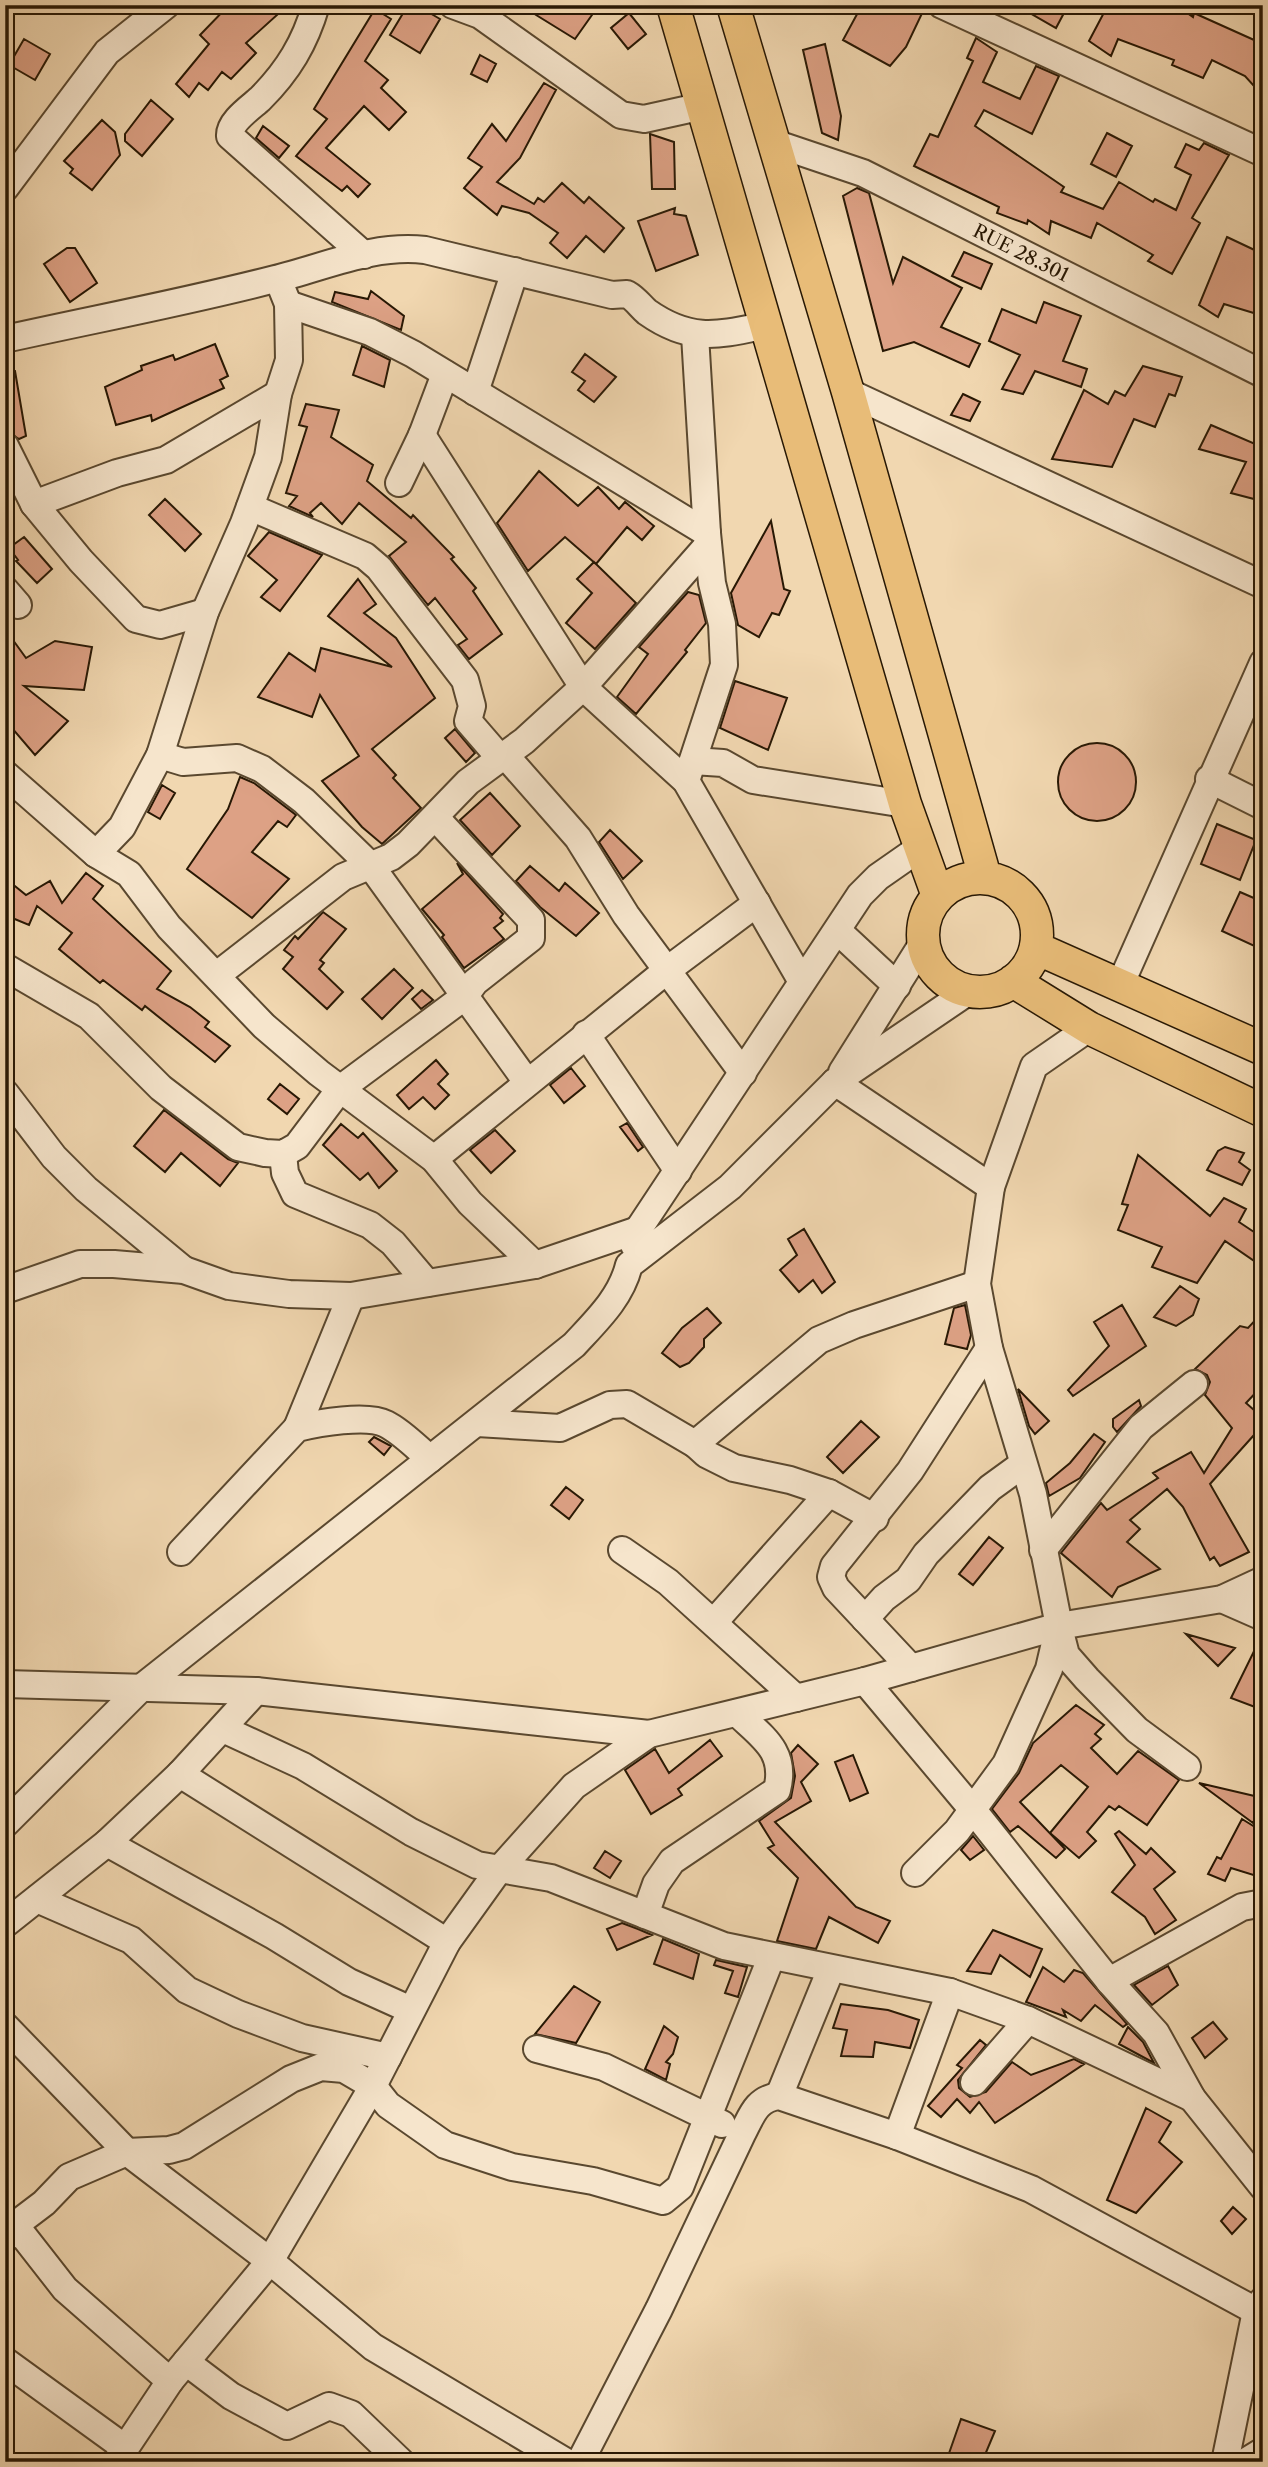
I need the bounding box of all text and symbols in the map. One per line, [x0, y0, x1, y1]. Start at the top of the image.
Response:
street label: RUE 28.301 [970, 219, 1073, 286]

